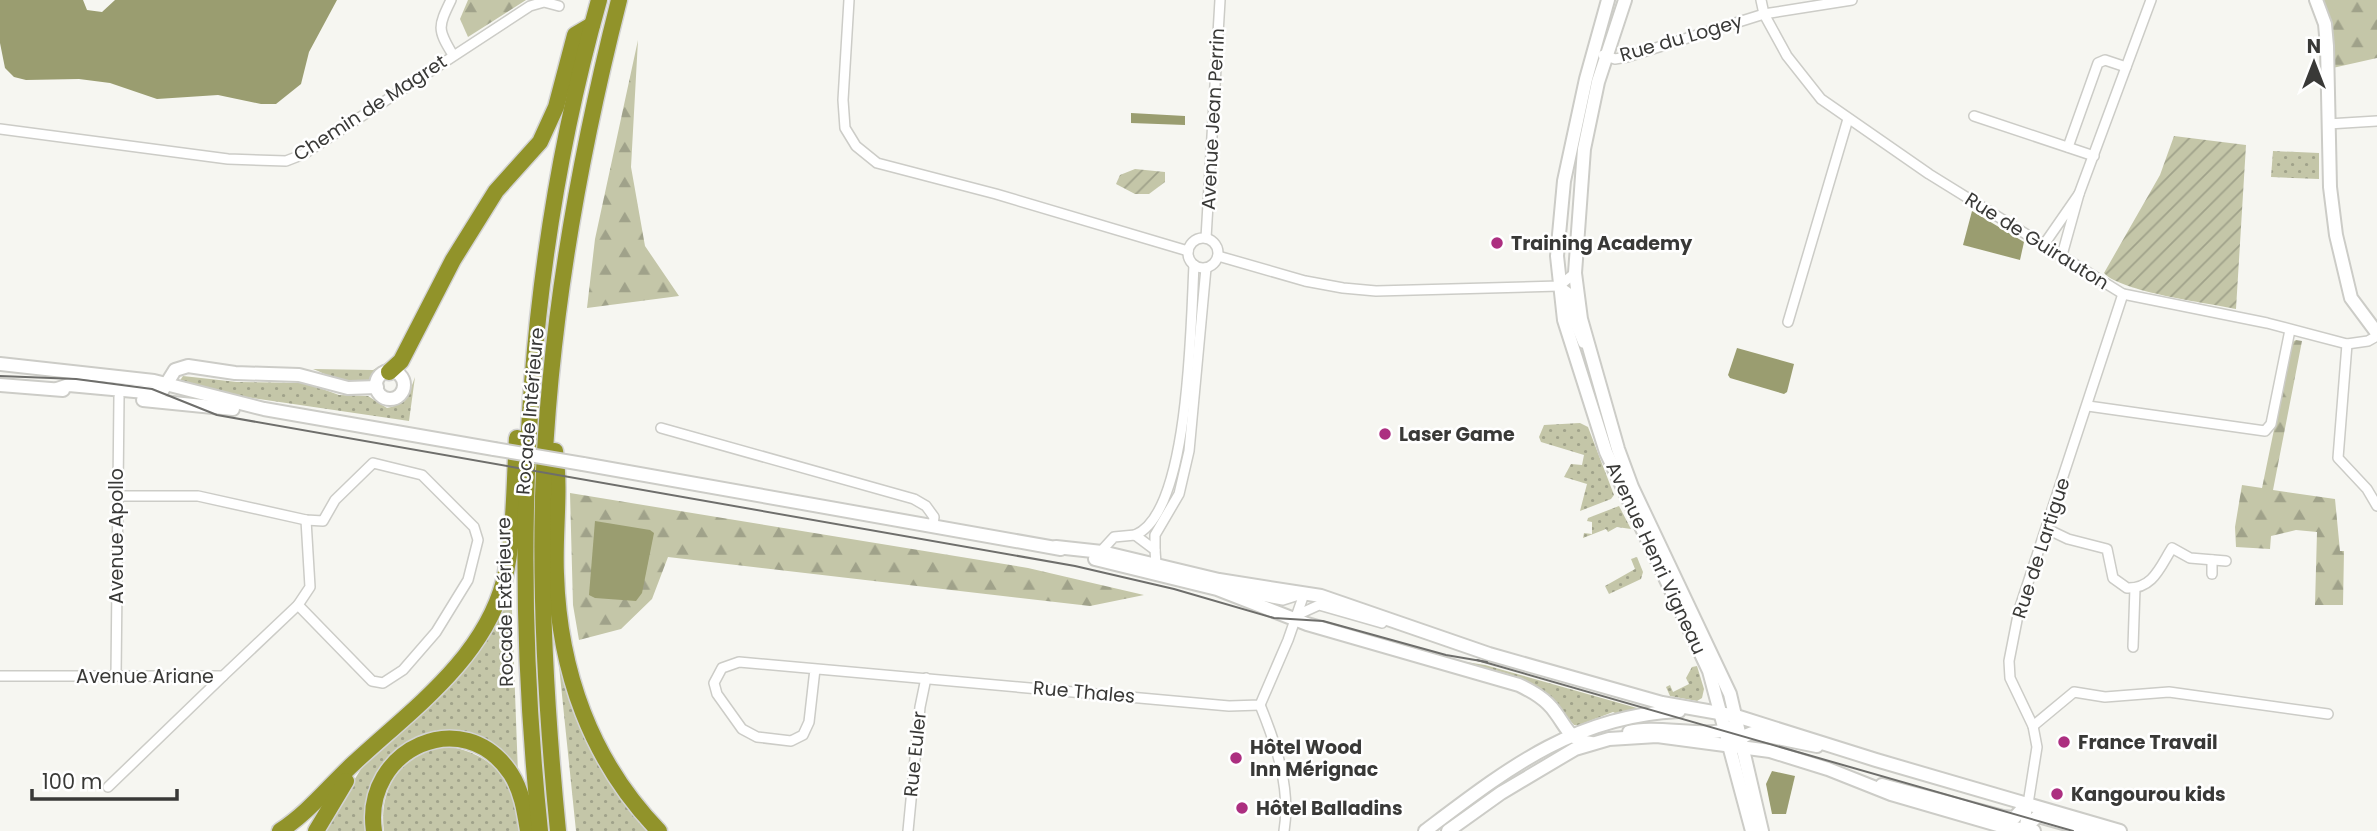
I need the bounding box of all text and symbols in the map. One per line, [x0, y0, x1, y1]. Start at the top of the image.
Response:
street label: Rue du Logey [1617, 8, 1746, 68]
street label: Avenue Jean Perrin [1195, 27, 1231, 211]
north arrow [2279, 28, 2349, 98]
text: N [2307, 33, 2321, 60]
street label: Chemin de Magret [288, 48, 452, 168]
street label: Rue de Guirauton [1960, 186, 2114, 296]
place label: Training Academy [1511, 230, 1693, 257]
marker: Training Academy [1489, 235, 1505, 251]
street label: Rocade Intérieure [509, 326, 551, 496]
place label: Laser Game [1399, 421, 1515, 448]
marker: Laser Game [1377, 426, 1393, 442]
street label: Avenue Henri Vigneau [1599, 457, 1713, 659]
street label: Avenue Apollo [103, 468, 130, 604]
street label: Rue de Lartigue [2005, 474, 2077, 622]
street label: Rocade Extérieure [490, 517, 520, 687]
street label: Avenue Ariane [76, 663, 214, 690]
street label: Rue Thales [1032, 674, 1136, 710]
street label: Rue Euler [897, 710, 933, 798]
place label: France Travail [2078, 729, 2218, 756]
place label: Hôtel Wood Inn Mérignac [1250, 734, 1378, 783]
marker: France Travail [2056, 734, 2072, 750]
marker: Hôtel Wood Inn Mérignac [1228, 750, 1244, 766]
scale bar [32, 758, 177, 802]
text: 100 m [42, 767, 102, 796]
place label: Kangourou kids [2071, 781, 2226, 808]
marker: Kangourou kids [2049, 786, 2065, 802]
place label: Hôtel Balladins [1256, 795, 1403, 822]
marker: Hôtel Balladins [1234, 800, 1250, 816]

